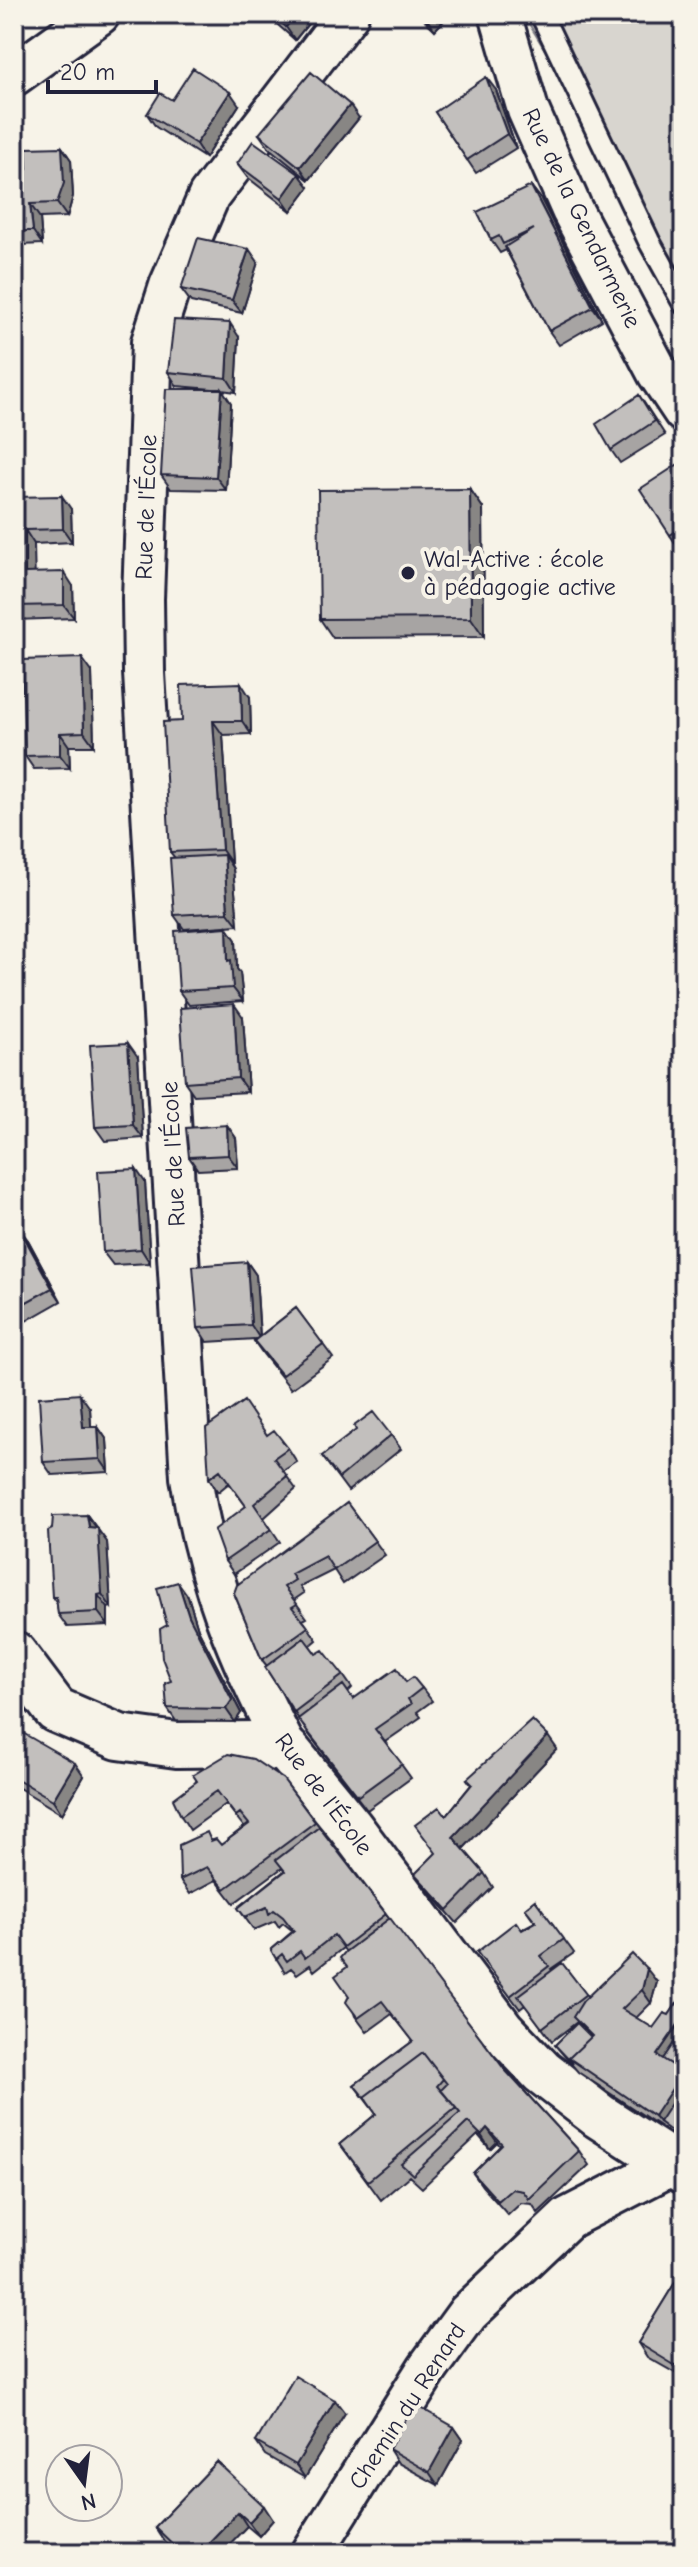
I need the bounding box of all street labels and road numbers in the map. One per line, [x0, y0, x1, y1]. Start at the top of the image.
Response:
street label: Rue de la Gendarmerie [517, 104, 647, 332]
street label: Rue de l'École [129, 434, 163, 580]
street label: Rue de l'École [155, 1081, 191, 1227]
street label: Rue de l'École [269, 1728, 379, 1860]
street label: Chemin du Renard [343, 2318, 471, 2494]

